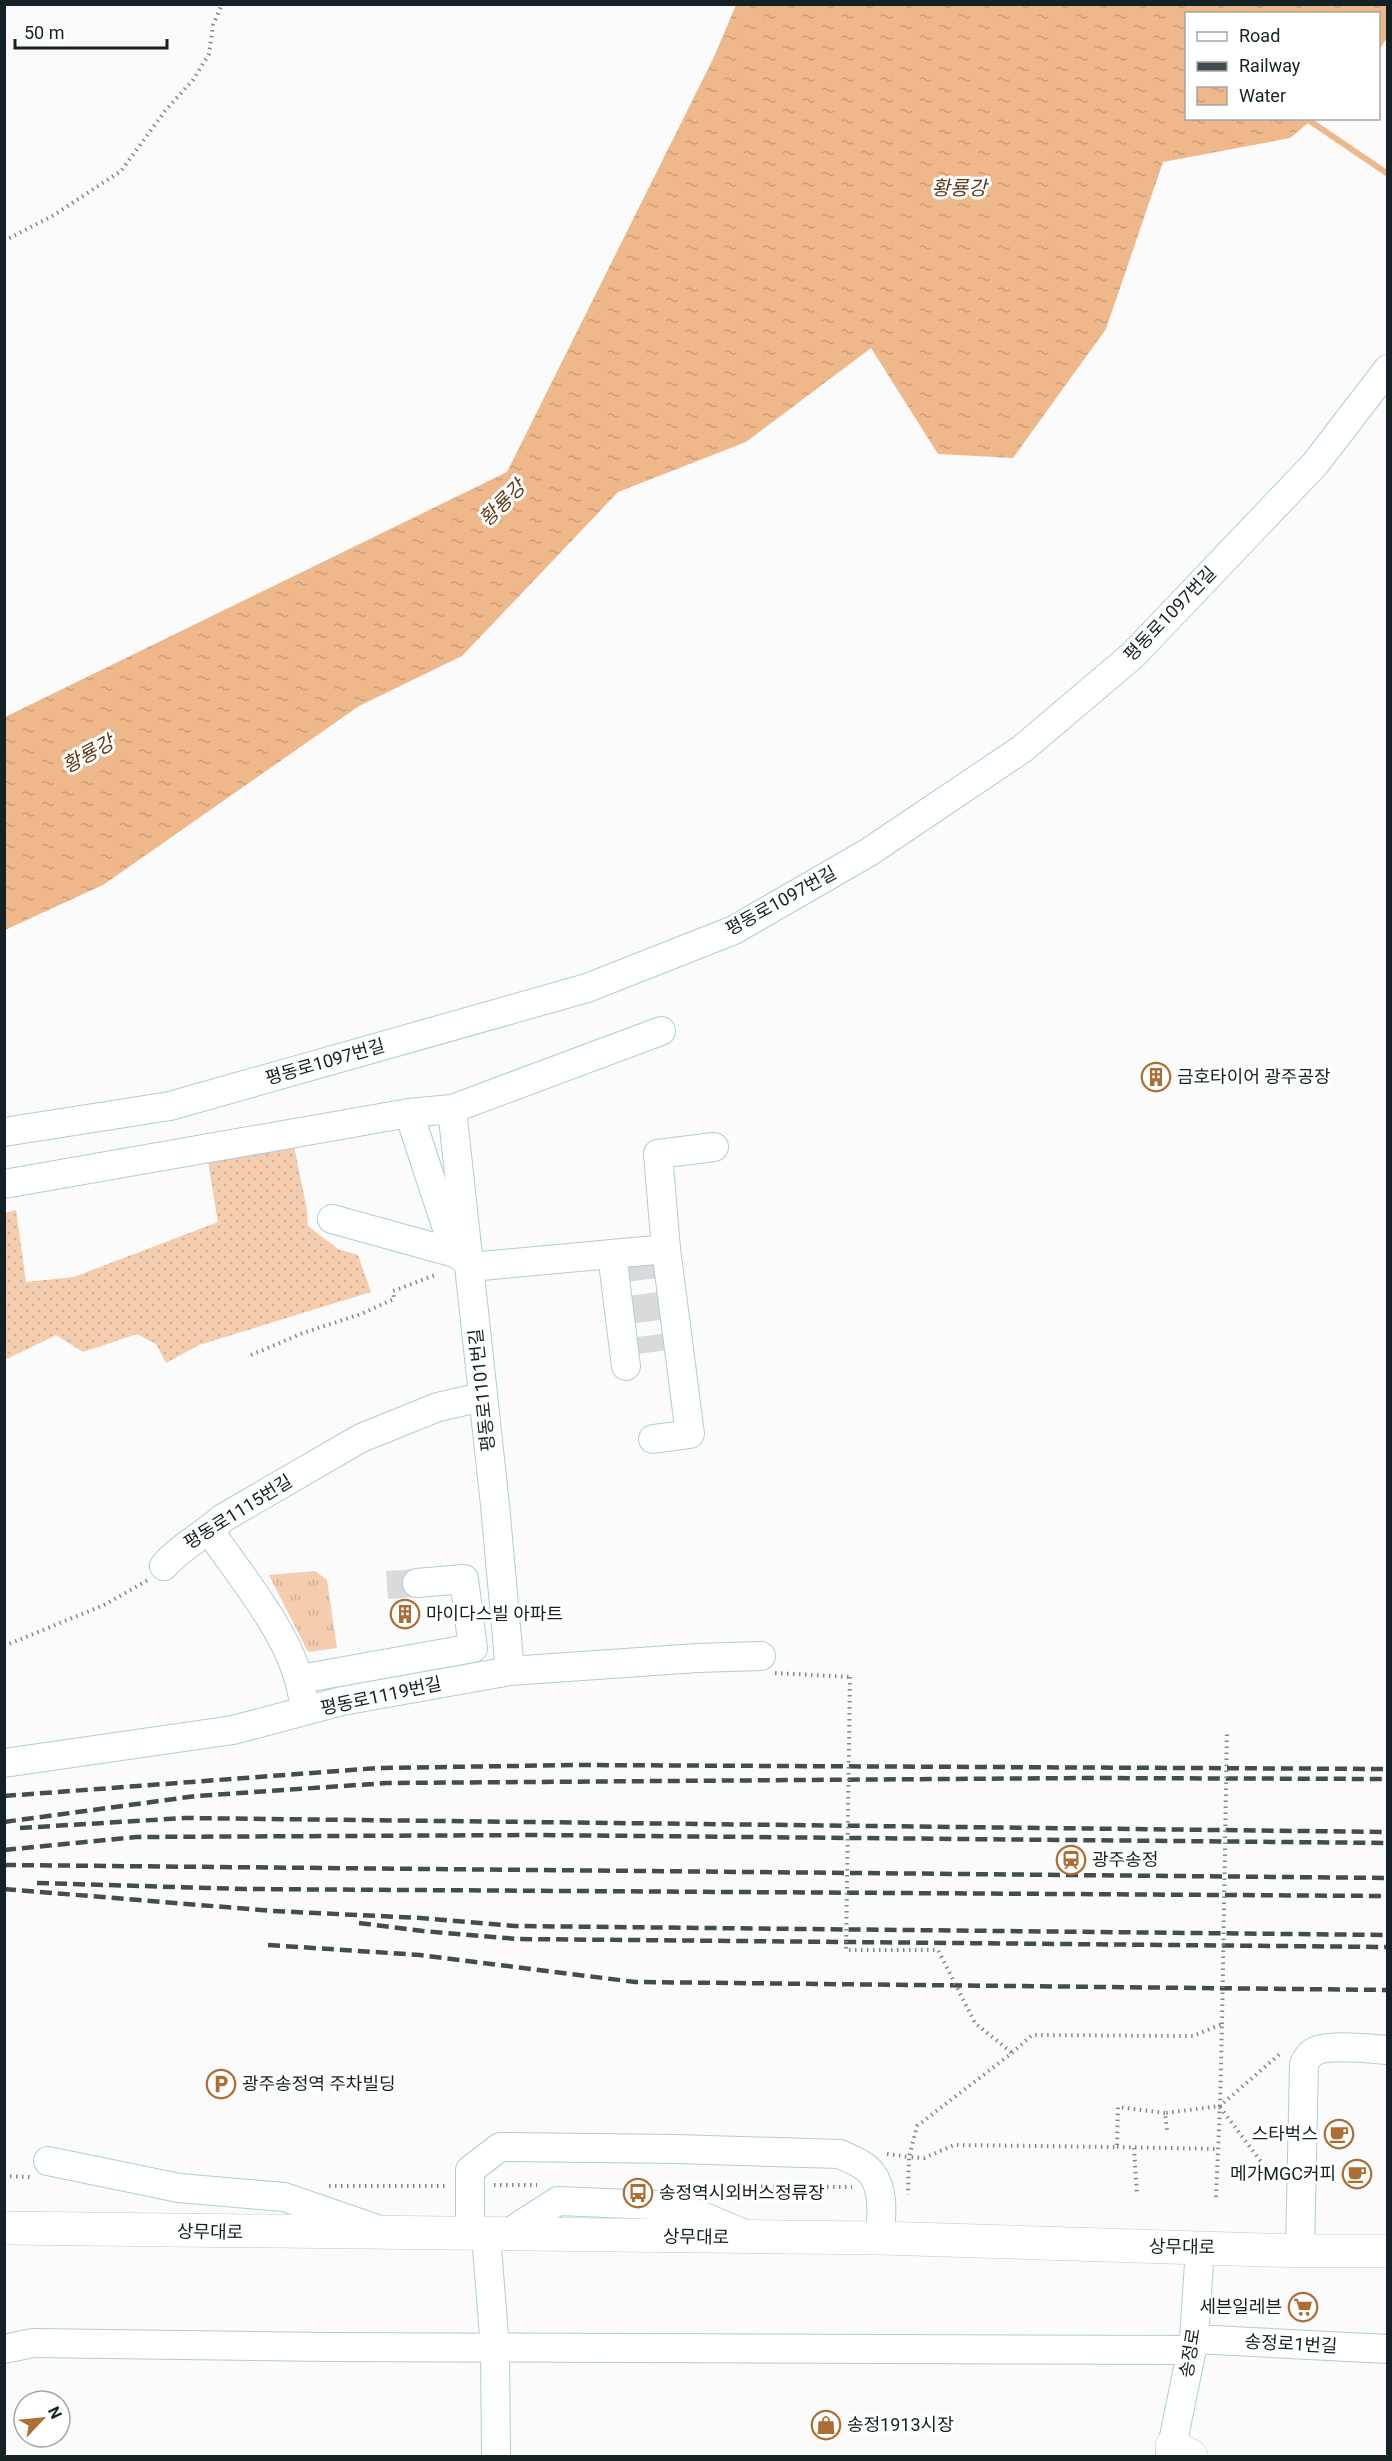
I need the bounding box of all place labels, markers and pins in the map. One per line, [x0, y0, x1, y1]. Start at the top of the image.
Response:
building icon: 금호타이어 광주공장 [1140, 1061, 1172, 1093]
place label: 금호타이어 광주공장 [1177, 1066, 1331, 1087]
building icon: 마이다스빌 아파트 [389, 1598, 421, 1630]
place label: 마이다스빌 아파트 [426, 1603, 563, 1624]
station icon: 광주송정 [1055, 1844, 1087, 1876]
place label: 광주송정 [1092, 1849, 1158, 1870]
parking icon: 광주송정역 주차빌딩 [205, 2068, 237, 2100]
place label: 광주송정역 주차빌딩 [242, 2073, 396, 2094]
cafe icon: 스타벅스 [1323, 2118, 1355, 2150]
place label: 스타벅스 [1252, 2123, 1318, 2144]
cafe icon: 메가MGC커피 [1341, 2158, 1373, 2190]
place label: 메가MGC커피 [1230, 2163, 1336, 2184]
bus stop icon: 송정역시외버스정류장 [622, 2177, 654, 2209]
place label: 송정역시외버스정류장 [659, 2182, 825, 2203]
supermarket icon: 세븐일레븐 [1287, 2291, 1319, 2323]
place label: 세븐일레븐 [1199, 2296, 1282, 2317]
shop icon: 송정1913시장 [810, 2409, 842, 2441]
place label: 송정1913시장 [847, 2414, 954, 2435]

